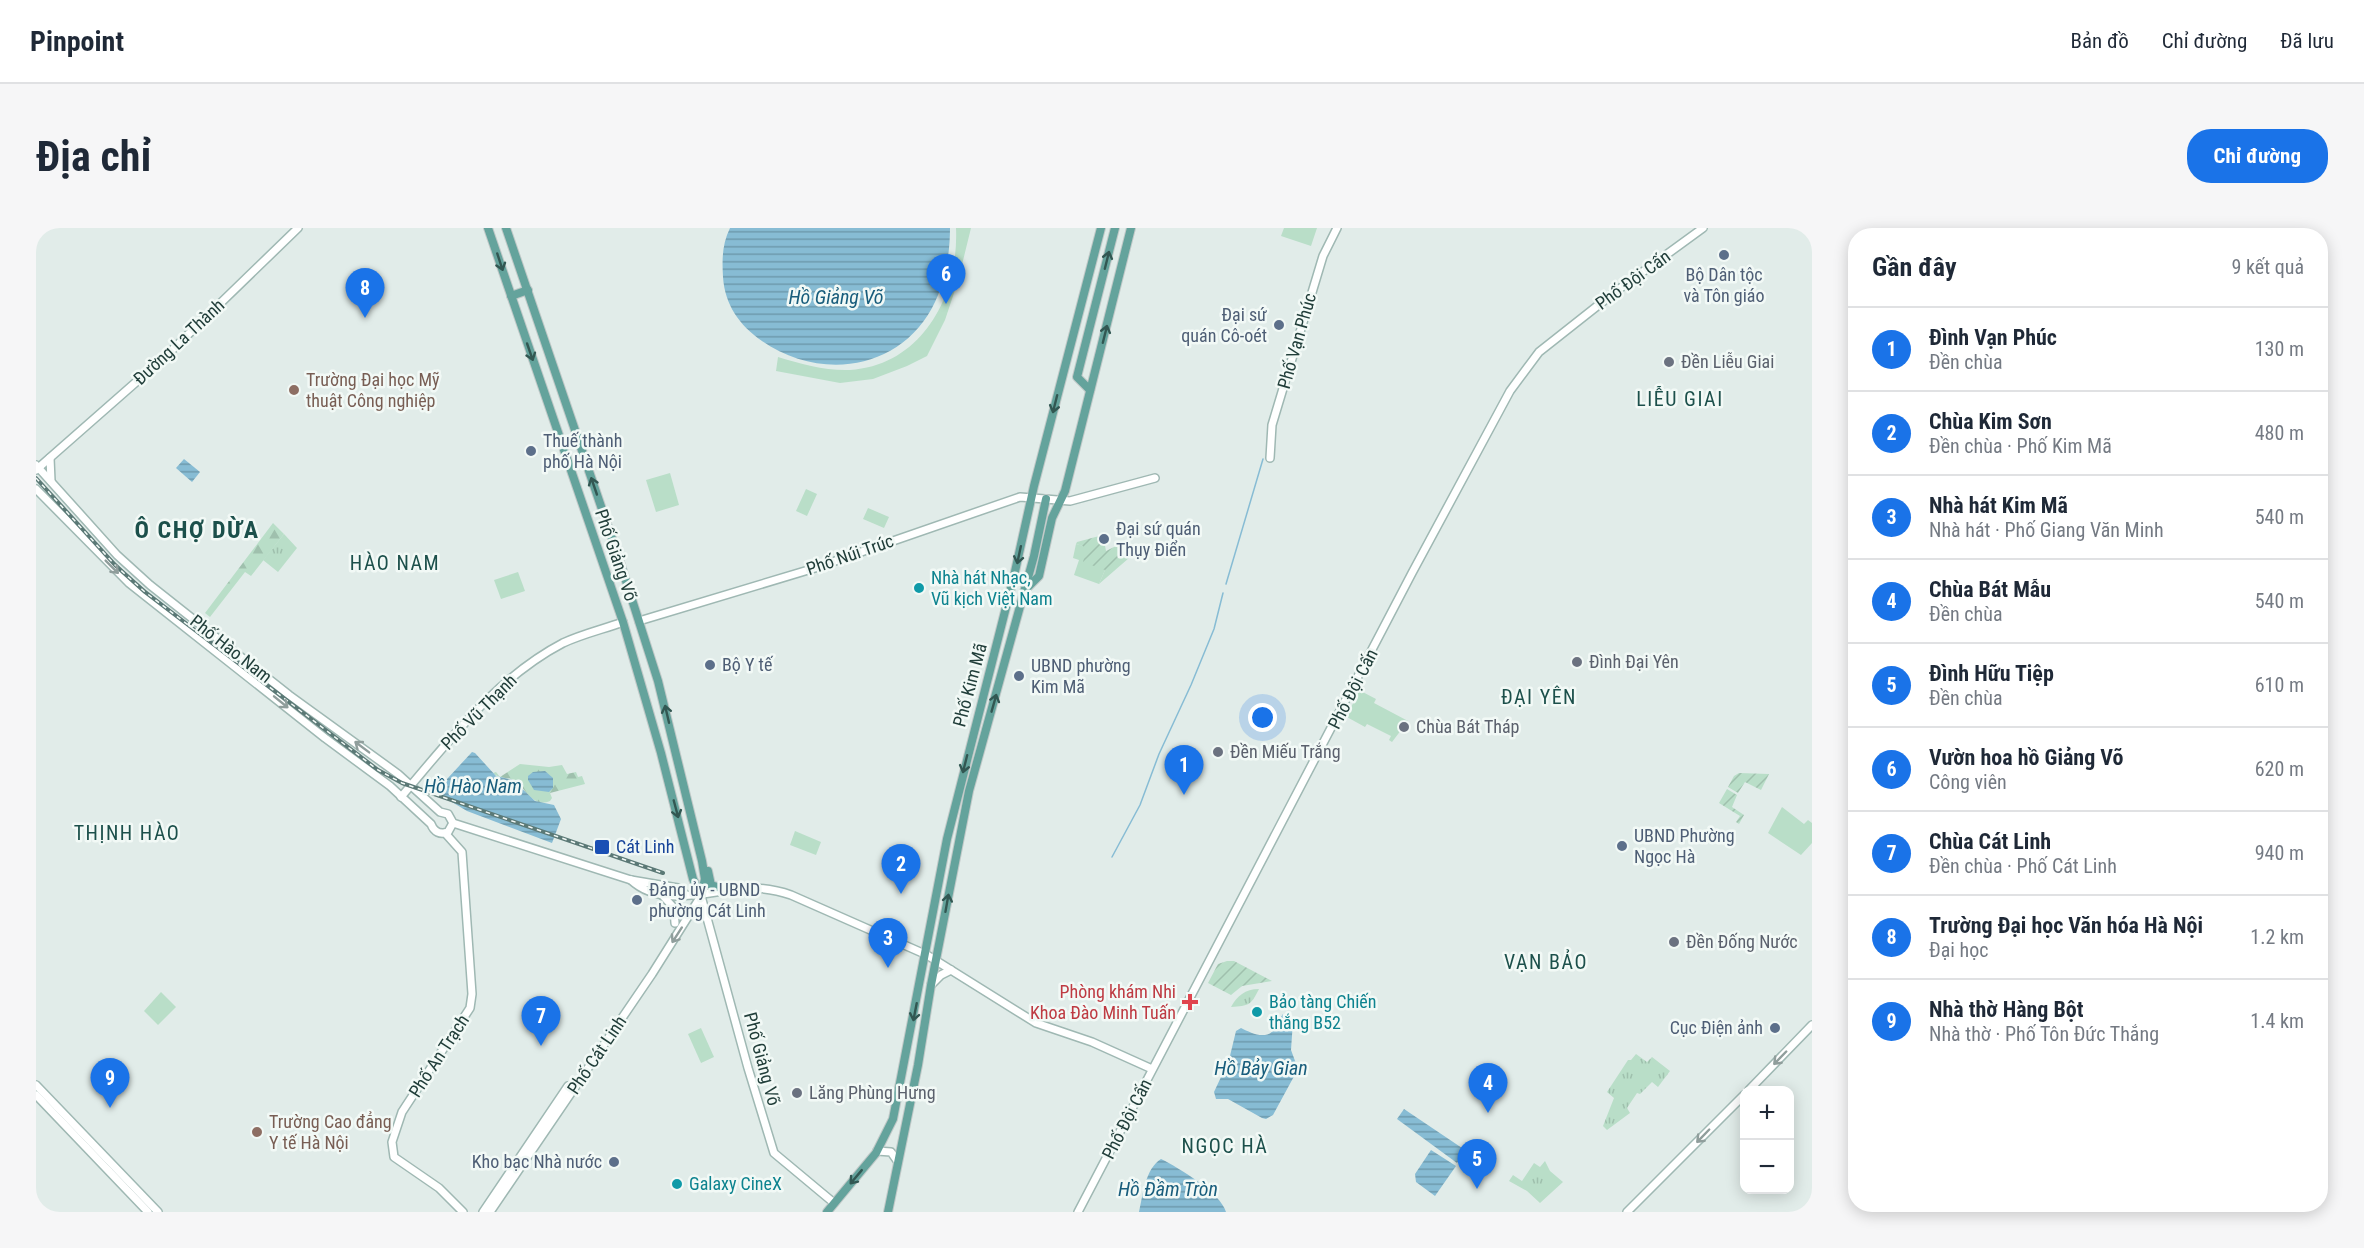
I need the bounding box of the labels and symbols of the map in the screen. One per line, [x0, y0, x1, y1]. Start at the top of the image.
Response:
street label: Phố Đội Cấn [1591, 245, 1674, 314]
marker: Bộ Dân tộc và Tôn giáo [1717, 248, 1731, 262]
one-way arrow [1101, 250, 1113, 269]
one-way arrow [495, 252, 506, 271]
pin: 6 [926, 254, 966, 304]
place label: Bộ Dân tộc và Tôn giáo [1683, 264, 1765, 306]
pin: 8 [346, 268, 384, 318]
water label: Hồ Giảng Võ [788, 285, 884, 309]
street label: Phố Vạn Phúc [1273, 291, 1320, 391]
street label: Đường La Thành [129, 294, 228, 389]
place label: Đại sứ quán Cô-oét [1181, 304, 1267, 346]
marker: Đại sứ quán Cô-oét [1272, 318, 1286, 332]
one-way arrow [1099, 324, 1111, 343]
one-way arrow [525, 342, 536, 361]
place label: Đền Liễu Giai [1681, 351, 1774, 372]
marker: Đền Liễu Giai [1662, 355, 1676, 369]
place label: Trường Đại học Mỹ thuật Công nghiệp [306, 369, 440, 411]
marker: Trường Đại học Mỹ thuật Công nghiệp [287, 383, 301, 397]
district label: LIỄU GIAI [1636, 386, 1724, 411]
one-way arrow [1049, 394, 1061, 413]
place label: Thuế thành phố Hà Nội [543, 430, 622, 472]
marker: Thuế thành phố Hà Nội [524, 444, 538, 458]
one-way arrow [587, 477, 598, 496]
street label: Phố Giảng Võ [591, 506, 642, 603]
district label: Ô CHỢ DỪA [135, 516, 259, 544]
place label: Đại sứ quán Thụy Điển [1116, 518, 1201, 560]
street label: Phố Núi Trúc [803, 530, 896, 579]
marker: Đại sứ quán Thụy Điển [1097, 532, 1111, 546]
one-way arrow [1013, 544, 1024, 564]
district label: HÀO NAM [350, 551, 440, 575]
one-way arrow [105, 560, 120, 574]
place label: Nhà hát Nhạc, Vũ kịch Việt Nam [931, 567, 1053, 609]
marker: Nhà hát Nhạc, Vũ kịch Việt Nam [912, 581, 926, 595]
street label: Phố Hào Nam [186, 610, 276, 687]
street label: Phố Kim Mã [948, 641, 991, 729]
street label: Phố Đội Cấn [1323, 645, 1382, 732]
place label: Đình Đại Yên [1589, 651, 1679, 672]
place label: Bộ Y tế [722, 654, 774, 675]
place label: UBND phường Kim Mã [1031, 655, 1131, 697]
marker: Đình Đại Yên [1570, 655, 1584, 669]
marker: Bộ Y tế [703, 658, 717, 672]
street label: Phố Vũ Thạnh [436, 669, 521, 754]
marker: UBND phường Kim Mã [1012, 669, 1026, 683]
district label: ĐẠI YÊN [1501, 685, 1577, 709]
one-way arrow [989, 694, 1000, 713]
one-way arrow [273, 696, 289, 709]
your location [1248, 703, 1277, 732]
one-way arrow [661, 705, 672, 724]
place label: Chùa Bát Tháp [1416, 716, 1520, 737]
marker: Chùa Bát Tháp [1397, 720, 1411, 734]
one-way arrow [354, 741, 370, 754]
place label: Đền Miếu Trắng [1230, 741, 1341, 762]
marker: Đền Miếu Trắng [1211, 745, 1225, 759]
pin: 1 [1164, 746, 1204, 795]
one-way arrow [959, 754, 971, 773]
water label: Hồ Hào Nam [424, 774, 522, 798]
one-way arrow [670, 800, 682, 819]
district label: THỊNH HÀO [74, 821, 180, 845]
place label: UBND Phường Ngọc Hà [1634, 825, 1735, 867]
place label: Cát Linh [616, 836, 674, 857]
marker: Cát Linh [593, 838, 611, 856]
marker: UBND Phường Ngọc Hà [1615, 839, 1629, 853]
pin: 2 [882, 844, 920, 894]
place label: Đảng ủy - UBND phường Cát Linh [649, 879, 766, 921]
marker: Đảng ủy - UBND phường Cát Linh [630, 893, 644, 907]
one-way arrow [942, 893, 953, 913]
pin: 3 [868, 918, 908, 968]
one-way arrow [671, 926, 683, 943]
place label: Đền Đống Nước [1686, 931, 1798, 952]
marker: Đền Đống Nước [1667, 935, 1681, 949]
district label: VẠN BẢO [1504, 949, 1588, 974]
place label: Phòng khám Nhi Khoa Đào Minh Tuấn [1030, 981, 1176, 1023]
place label: Bảo tàng Chiến thắng B52 [1269, 991, 1376, 1033]
marker: Phòng khám Nhi Khoa Đào Minh Tuấn [1181, 993, 1199, 1011]
pin: 7 [522, 996, 560, 1046]
one-way arrow [909, 1002, 920, 1021]
marker: Bảo tàng Chiến thắng B52 [1250, 1005, 1264, 1019]
street label: Phố Giảng Võ [740, 1010, 785, 1108]
street label: Phố An Trạch [404, 1011, 473, 1101]
street label: Phố Cát Linh [563, 1011, 631, 1098]
place label: Cục Điện ảnh [1670, 1017, 1763, 1038]
marker: Cục Điện ảnh [1768, 1021, 1782, 1035]
one-way arrow [1773, 1050, 1788, 1065]
water label: Hồ Bảy Gian [1214, 1056, 1308, 1080]
pin: 9 [90, 1058, 130, 1108]
pin: 4 [1468, 1064, 1508, 1113]
street label: Phố Đội Cấn [1097, 1075, 1156, 1162]
place label: Lăng Phùng Hưng [809, 1082, 936, 1103]
marker: Lăng Phùng Hưng [790, 1086, 804, 1100]
place label: Trường Cao đẳng Y tế Hà Nội [269, 1111, 392, 1153]
marker: Trường Cao đẳng Y tế Hà Nội [250, 1125, 264, 1139]
one-way arrow [1696, 1129, 1711, 1144]
district label: NGỌC HÀ [1182, 1134, 1268, 1158]
pin: 5 [1458, 1140, 1496, 1189]
place label: Kho bạc Nhà nước [472, 1151, 602, 1172]
marker: Kho bạc Nhà nước [607, 1155, 621, 1169]
one-way arrow [849, 1169, 862, 1185]
place label: Galaxy CineX [689, 1173, 782, 1194]
marker: Galaxy CineX [670, 1177, 684, 1191]
water label: Hồ Đầm Tròn [1118, 1177, 1218, 1201]

